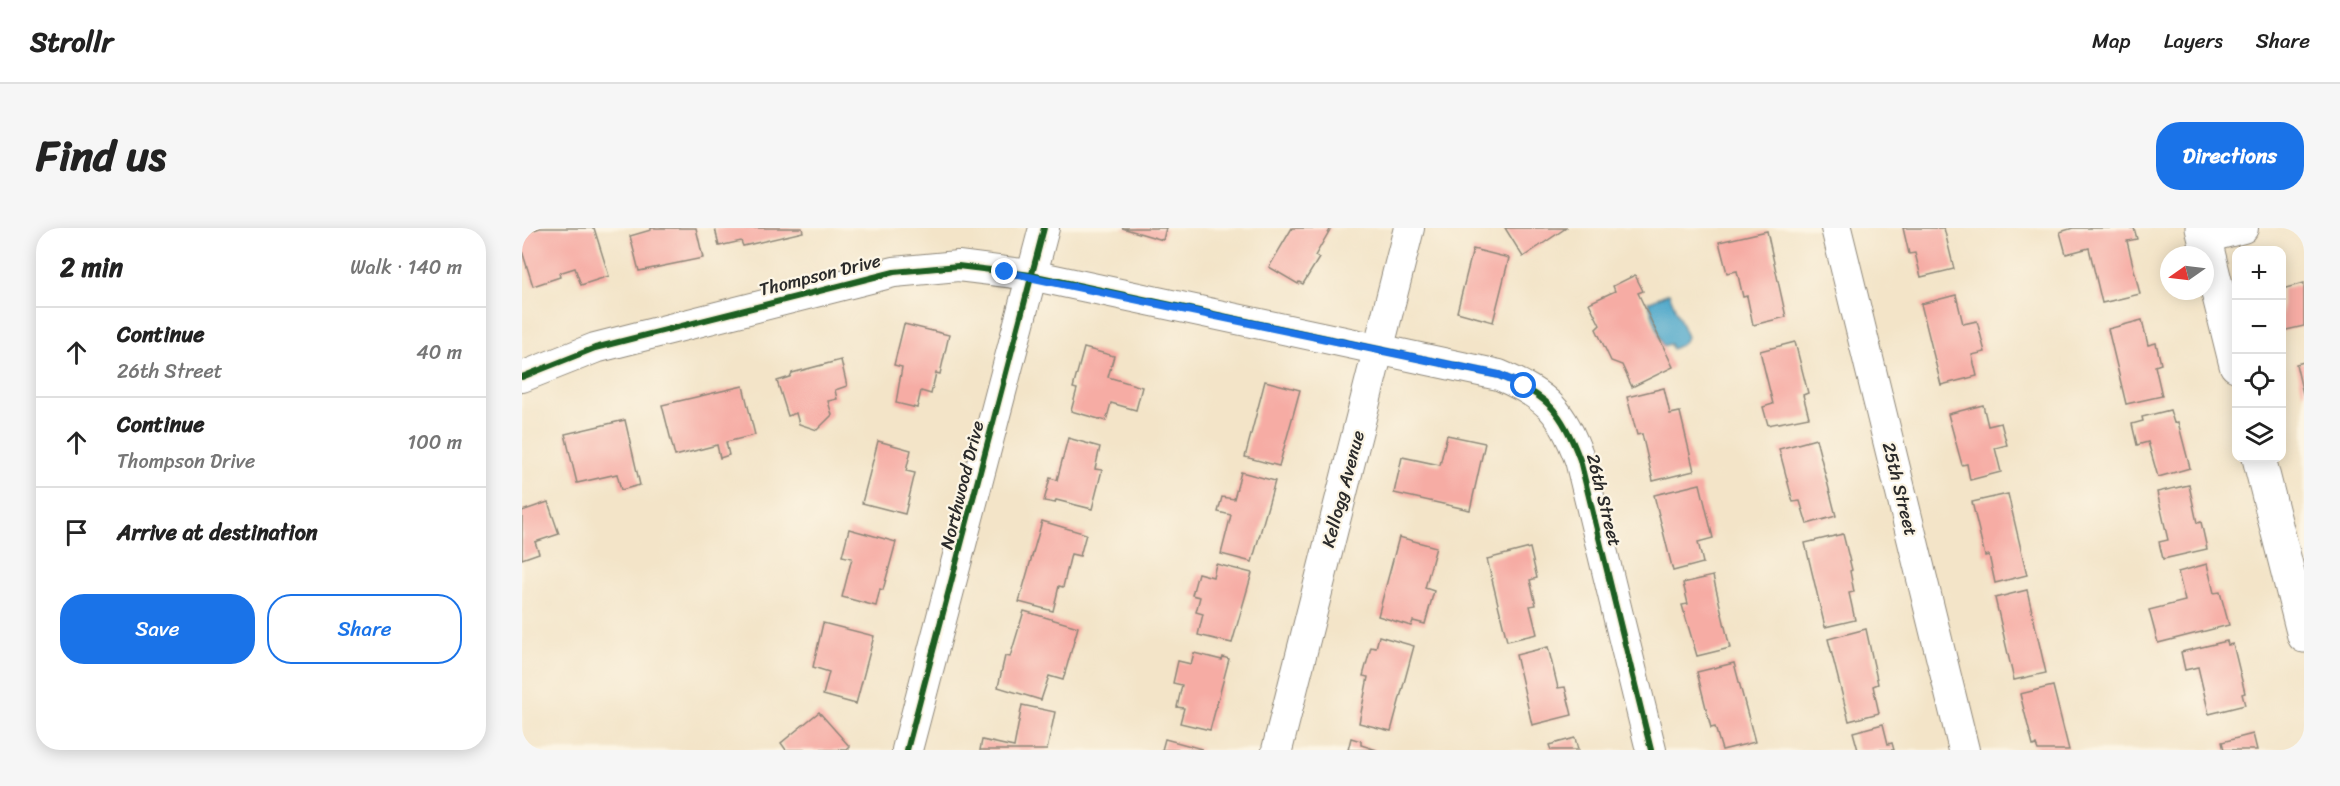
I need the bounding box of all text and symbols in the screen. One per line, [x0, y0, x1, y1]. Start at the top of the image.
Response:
text: Strollr [30, 17, 113, 66]
text: Map [2092, 22, 2131, 60]
text: Layers [2164, 22, 2223, 60]
text: Share [2256, 22, 2310, 60]
text: Find us [36, 119, 166, 193]
button: Directions [2156, 122, 2304, 190]
text: 2 min [60, 244, 123, 290]
street label: Thompson Drive [756, 244, 884, 306]
north arrow [2160, 246, 2214, 300]
map controls [2232, 246, 2286, 462]
button: + [2232, 246, 2286, 300]
text: Walk · 140 m [350, 250, 462, 285]
route end [991, 258, 1017, 284]
button: − [2232, 300, 2286, 354]
text: Continue [117, 315, 205, 354]
text: 40 m [416, 335, 462, 370]
icon: ahead [60, 336, 93, 369]
text: 26th Street [117, 354, 222, 389]
button: locate [2232, 354, 2286, 408]
route start [1510, 372, 1536, 398]
text: Continue [117, 405, 205, 444]
button: layers [2232, 408, 2286, 462]
street label: Northwood Drive [931, 417, 993, 553]
text: 100 m [408, 425, 462, 460]
icon: ahead [60, 426, 93, 459]
street label: Kellogg Avenue [1312, 427, 1374, 551]
street label: 25th Street [1873, 439, 1927, 539]
text: Thompson Drive [117, 444, 255, 479]
street label: 26th Street [1577, 450, 1631, 550]
text: Arrive at destination [117, 513, 318, 552]
icon: arrive [60, 516, 93, 549]
button: Save [60, 594, 255, 664]
button: Share [267, 594, 462, 664]

